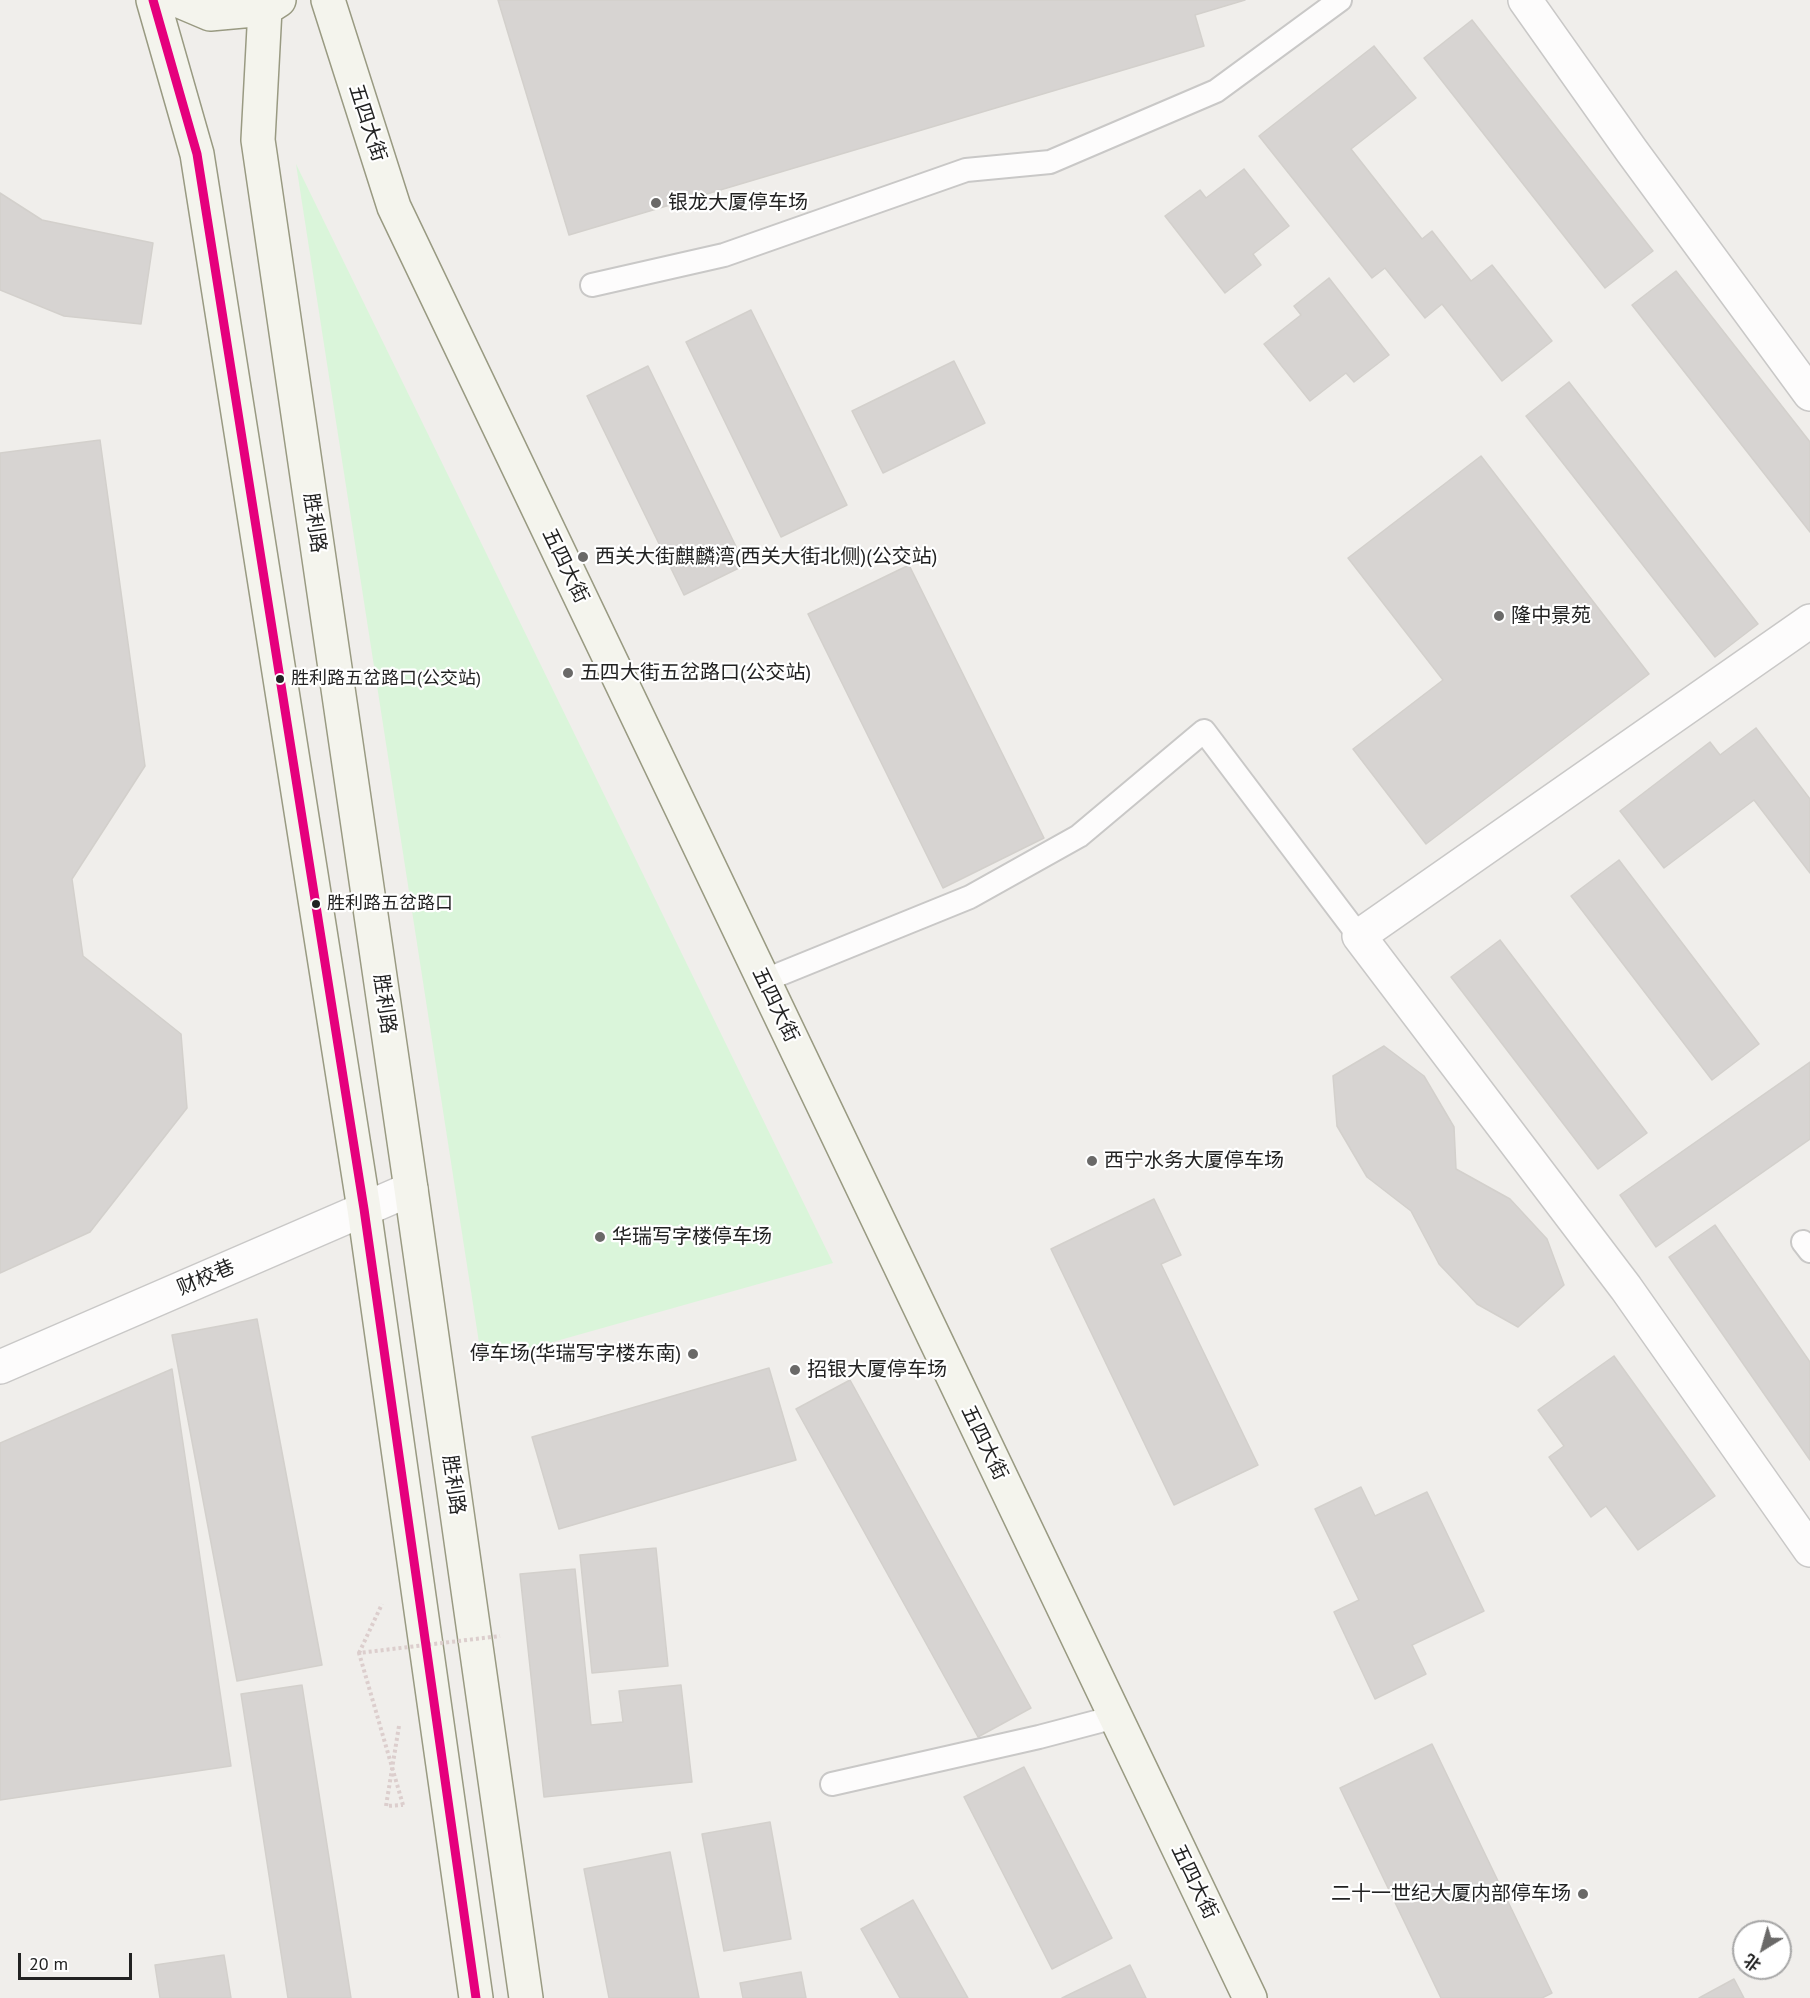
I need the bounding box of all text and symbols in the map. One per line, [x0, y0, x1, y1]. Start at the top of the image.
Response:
street label: 五四大街 [343, 81, 391, 165]
place label: 银龙大厦停车场 [668, 191, 808, 215]
marker: 银龙大厦停车场 [649, 196, 663, 210]
street label: 胜利路 [298, 492, 330, 554]
street label: 五四大街 [537, 525, 593, 607]
place label: 西关大街麒麟湾(西关大街北侧)(公交站) [595, 545, 937, 569]
marker: 西关大街麒麟湾(西关大街北侧)(公交站) [576, 550, 590, 564]
place label: 隆中景苑 [1511, 604, 1591, 628]
marker: 隆中景苑 [1492, 609, 1506, 623]
place label: 五四大街五岔路口(公交站) [580, 661, 811, 685]
marker: 五四大街五岔路口(公交站) [561, 666, 575, 680]
place label: 胜利路五岔路口(公交站) [291, 668, 481, 690]
marker: 胜利路五岔路口(公交站) [274, 673, 286, 685]
place label: 胜利路五岔路口 [327, 893, 453, 915]
marker: 胜利路五岔路口 [310, 898, 322, 910]
street label: 五四大街 [747, 964, 803, 1046]
street label: 胜利路 [368, 973, 400, 1035]
place label: 西宁水务大厦停车场 [1104, 1149, 1284, 1173]
marker: 西宁水务大厦停车场 [1085, 1154, 1099, 1168]
place label: 华瑞写字楼停车场 [612, 1225, 772, 1249]
marker: 华瑞写字楼停车场 [593, 1230, 607, 1244]
street label: 财校巷 [174, 1255, 238, 1301]
place label: 停车场(华瑞写字楼东南) [470, 1342, 681, 1366]
marker: 停车场(华瑞写字楼东南) [686, 1347, 700, 1361]
place label: 招银大厦停车场 [807, 1358, 947, 1382]
marker: 招银大厦停车场 [788, 1363, 802, 1377]
street label: 五四大街 [956, 1402, 1012, 1484]
street label: 胜利路 [437, 1454, 469, 1516]
street label: 五四大街 [1166, 1841, 1222, 1923]
place label: 二十一世纪大厦内部停车场 [1331, 1882, 1571, 1906]
marker: 二十一世纪大厦内部停车场 [1576, 1887, 1590, 1901]
north arrow [1732, 1920, 1792, 1980]
scale bar [21, 1941, 135, 1979]
text: 北 [1740, 1950, 1765, 1976]
text: 20 m [29, 1952, 68, 1975]

